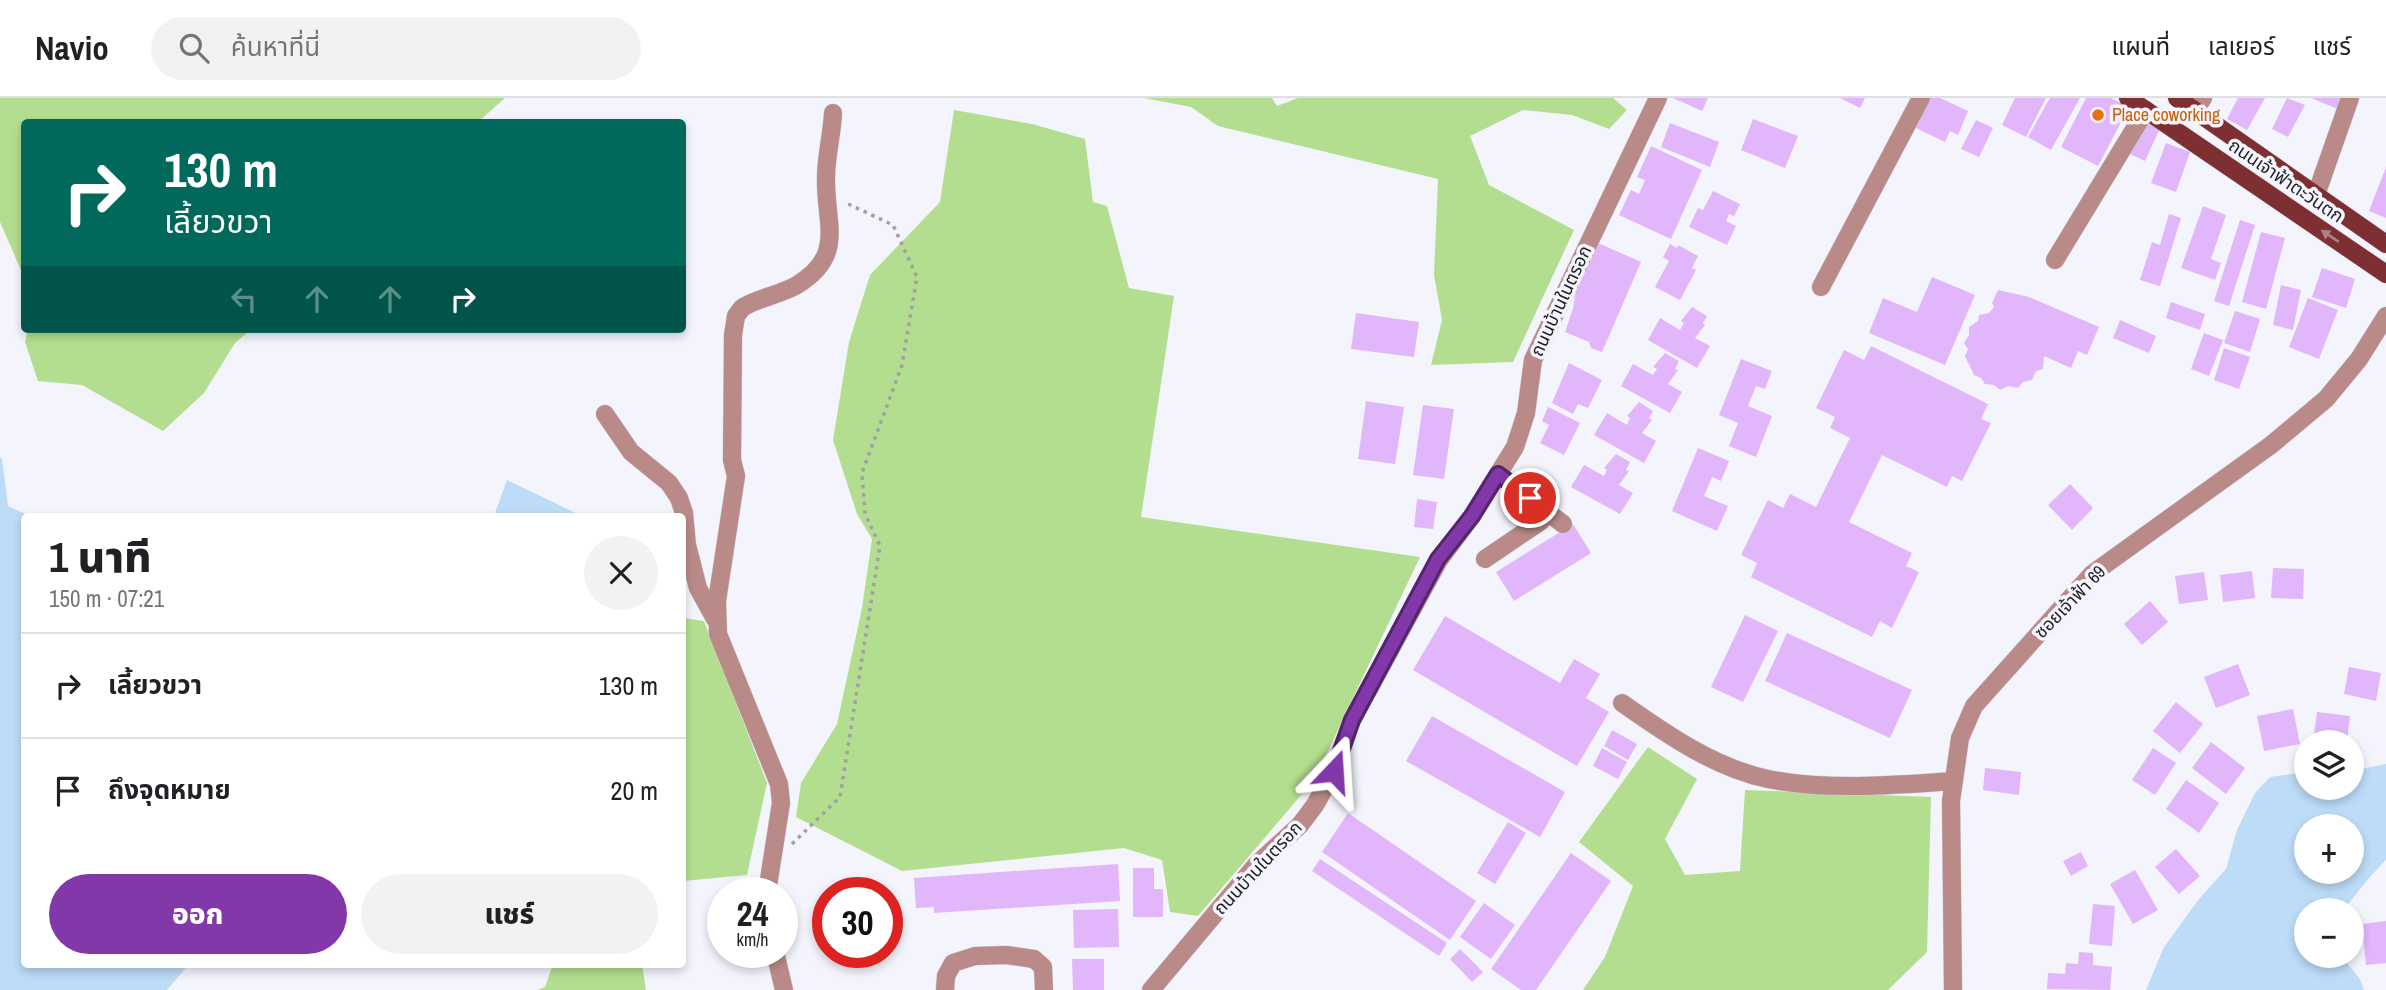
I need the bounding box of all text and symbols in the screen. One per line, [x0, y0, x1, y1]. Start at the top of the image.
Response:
search box [151, 17, 641, 80]
text: Navio [35, 26, 109, 70]
icon: search [175, 29, 213, 67]
text: ค้นหาที่นี่ [231, 29, 320, 64]
text: แผนที่ [2112, 30, 2170, 62]
text: เลเยอร์ [2208, 30, 2275, 62]
text: แชร์ [2313, 30, 2351, 62]
place label: Place coworking [2112, 102, 2221, 127]
marker: Place coworking [2090, 107, 2106, 123]
street label: ถนนเจ้าฟ้าตะวันตก [2224, 133, 2349, 228]
text: 130 m [164, 136, 278, 202]
icon: right [49, 147, 140, 238]
text: เลี้ยวขวา [164, 200, 272, 243]
one-way arrow [2320, 229, 2340, 242]
street label: ถนนบ้านในตรอก [1524, 241, 1597, 360]
icon: left [225, 280, 263, 318]
icon: ahead [298, 280, 336, 318]
icon: ahead [371, 280, 409, 318]
icon: right [444, 280, 482, 318]
pin [1500, 468, 1560, 528]
icon: arrive [1511, 479, 1549, 517]
text: 1 นาที [49, 529, 151, 585]
button: close [584, 536, 658, 610]
street label: ซอยเจ้าฟ้า 69 [2028, 560, 2111, 644]
text: 150 m · 07:21 [49, 583, 164, 614]
icon: right [49, 667, 87, 705]
text: เลี้ยวขวา [108, 667, 202, 702]
text: 130 m [599, 668, 658, 703]
map controls [2294, 730, 2364, 968]
button: layers [2294, 730, 2364, 800]
position arrow [1297, 734, 1371, 808]
icon: arrive [49, 772, 87, 810]
text: ถึงจุดหมาย [108, 772, 231, 807]
text: 20 m [611, 773, 658, 808]
button: + [2294, 814, 2364, 884]
street label: ถนนบ้านในตรอก [1208, 815, 1308, 920]
button: ออก [49, 874, 347, 954]
button: แชร์ [361, 874, 658, 954]
speed limit sign: 30 [812, 877, 903, 968]
text: 24 [737, 890, 768, 937]
button: − [2294, 898, 2364, 968]
text: km/h [737, 927, 769, 952]

